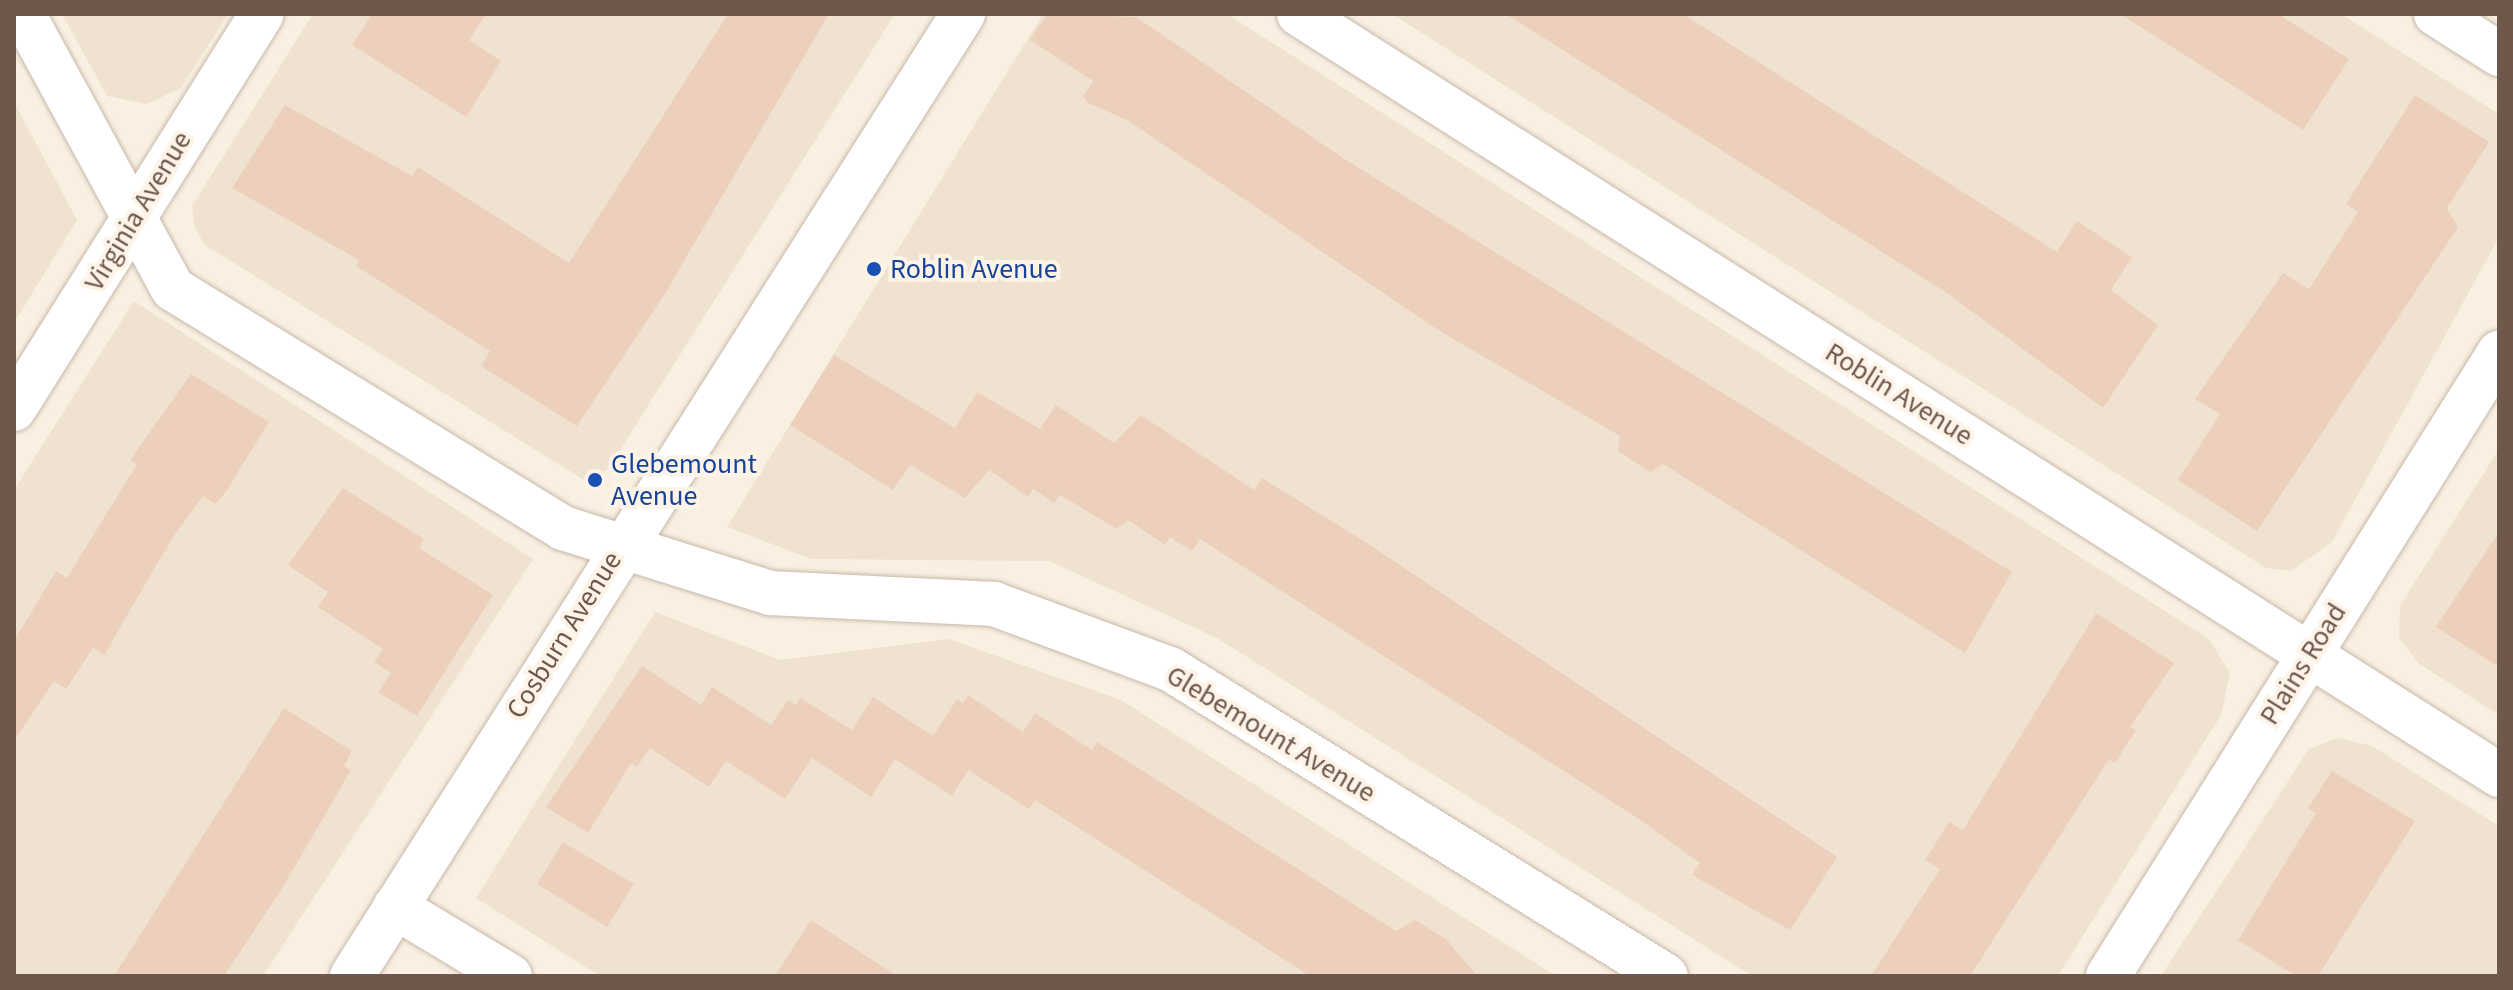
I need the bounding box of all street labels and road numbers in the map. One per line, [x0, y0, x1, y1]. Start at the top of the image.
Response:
street label: Virginia Avenue [77, 125, 199, 297]
street label: Roblin Avenue [1819, 335, 1979, 453]
street label: Cosburn Avenue [499, 545, 629, 725]
street label: Plains Road [2253, 597, 2353, 731]
street label: Glebemount Avenue [1160, 658, 1382, 810]

